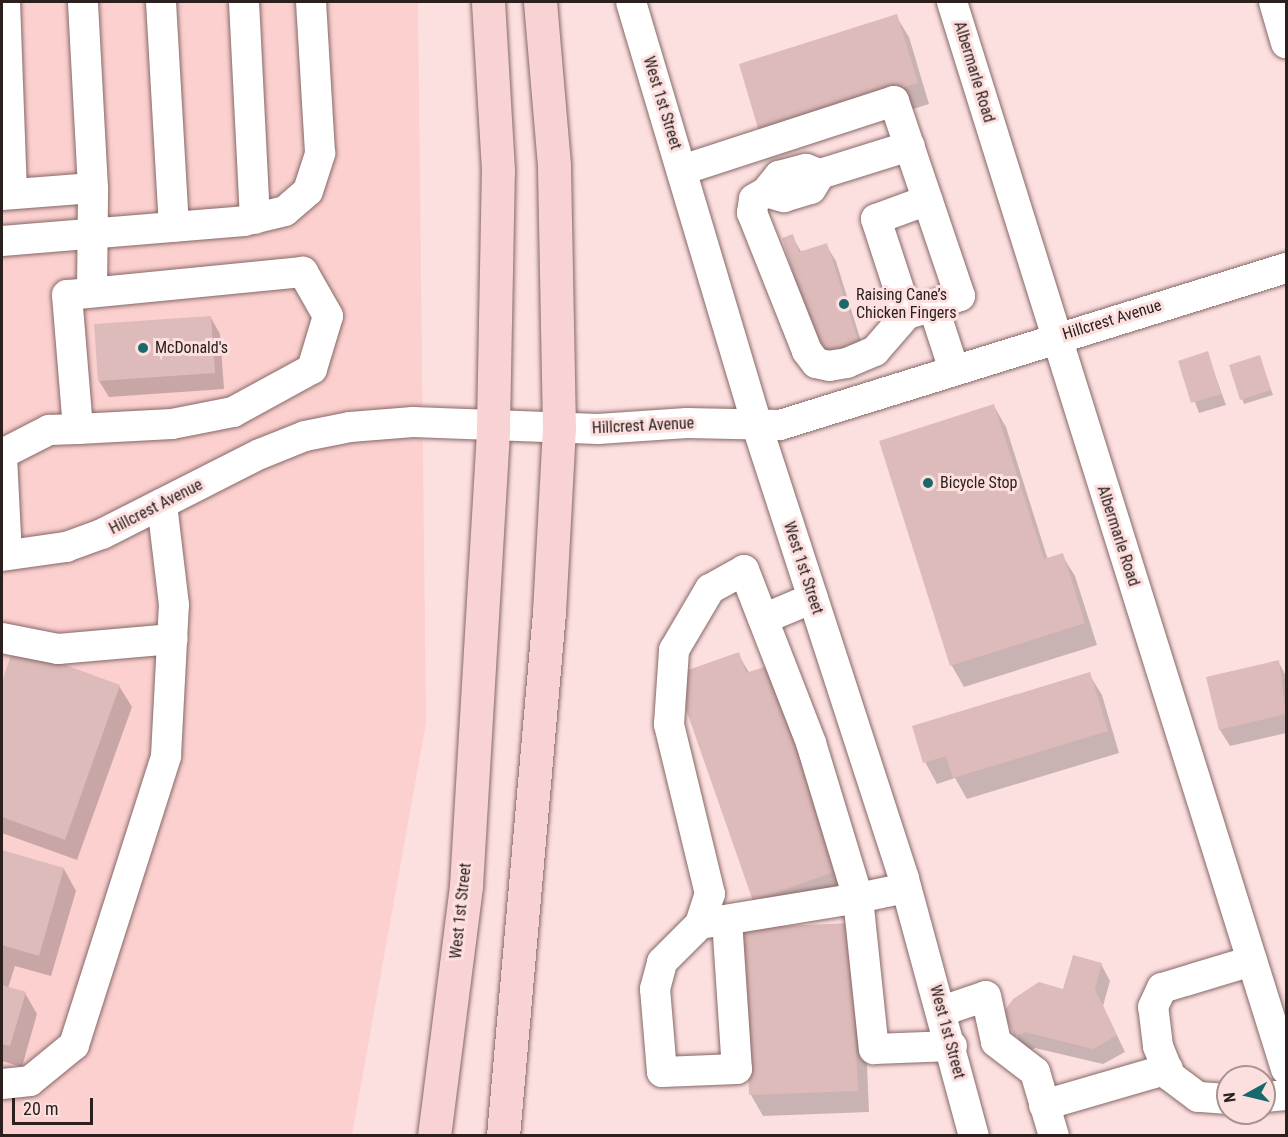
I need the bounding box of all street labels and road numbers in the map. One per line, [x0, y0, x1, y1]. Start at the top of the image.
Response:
street label: Albermarle Road [950, 19, 998, 125]
street label: West 1st Street [639, 54, 685, 152]
street label: Hillcrest Avenue [1060, 296, 1164, 344]
street label: Hillcrest Avenue [591, 414, 695, 438]
street label: Hillcrest Avenue [106, 475, 206, 539]
street label: Albermarle Road [1093, 483, 1143, 589]
street label: West 1st Street [779, 519, 827, 617]
street label: West 1st Street [446, 862, 476, 960]
street label: West 1st Street [925, 983, 969, 1081]

